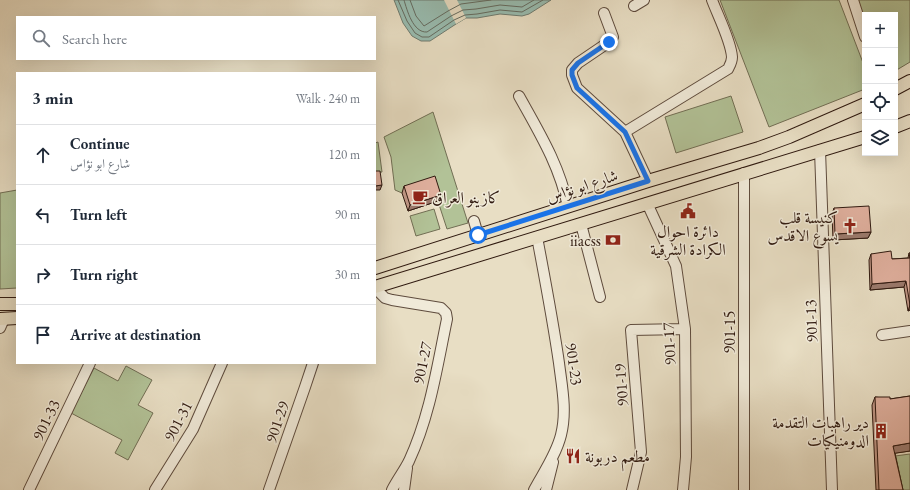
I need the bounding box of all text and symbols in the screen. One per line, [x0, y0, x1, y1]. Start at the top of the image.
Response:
map controls [862, 12, 898, 156]
button: + [862, 12, 898, 48]
search box [16, 16, 376, 60]
icon: search [30, 27, 52, 49]
text: Search here [62, 29, 127, 48]
route end [600, 33, 618, 51]
button: − [862, 48, 898, 84]
button: locate [862, 84, 898, 120]
text: 3 min [32, 87, 73, 109]
text: Walk · 240 m [296, 90, 360, 107]
button: layers [862, 120, 898, 156]
text: Continue [70, 134, 130, 153]
icon: ahead [32, 144, 54, 166]
text: 120 m [329, 146, 360, 163]
text: شارع ابو نؤاس [70, 155, 130, 172]
street label: شارع ابو نؤاس [544, 165, 621, 210]
place label: كازينو العراق [432, 187, 500, 208]
cafe icon: كازينو العراق [411, 188, 429, 206]
public building icon: دائرة احوال الكرادة الشرقية [679, 202, 697, 220]
icon: left [32, 204, 54, 226]
text: Turn left [70, 205, 127, 224]
text: 90 m [335, 206, 360, 223]
place label: كنيسة قلب يسوع الاقدس [767, 207, 839, 249]
church icon: كنيسة قلب يسوع الاقدس [841, 217, 859, 235]
place label: دائرة احوال الكرادة الشرقية [650, 221, 726, 260]
route start [469, 226, 487, 244]
place label: iiacss [570, 230, 601, 251]
bank icon: iiacss [604, 231, 622, 249]
icon: right [32, 264, 54, 286]
text: Turn right [70, 265, 138, 284]
text: 30 m [335, 266, 360, 283]
street label: 901-13 [800, 299, 822, 343]
street label: 901-15 [719, 311, 740, 353]
street label: 901-17 [657, 322, 681, 366]
icon: arrive [32, 324, 54, 346]
text: Arrive at destination [70, 325, 201, 344]
street label: 901-27 [407, 340, 437, 386]
street label: 901-23 [561, 341, 587, 387]
street label: 901-19 [609, 363, 633, 407]
street label: 901-33 [27, 396, 65, 444]
street label: 901-31 [159, 397, 197, 445]
street label: 901-29 [260, 398, 294, 446]
place label: دير راهبات التقدمة الدومنيكيات [772, 412, 869, 451]
building icon: دير راهبات التقدمة الدومنيكيات [872, 422, 890, 440]
place label: مطعم دربونة [585, 446, 650, 472]
restaurant icon: مطعم دربونة [564, 447, 582, 465]

